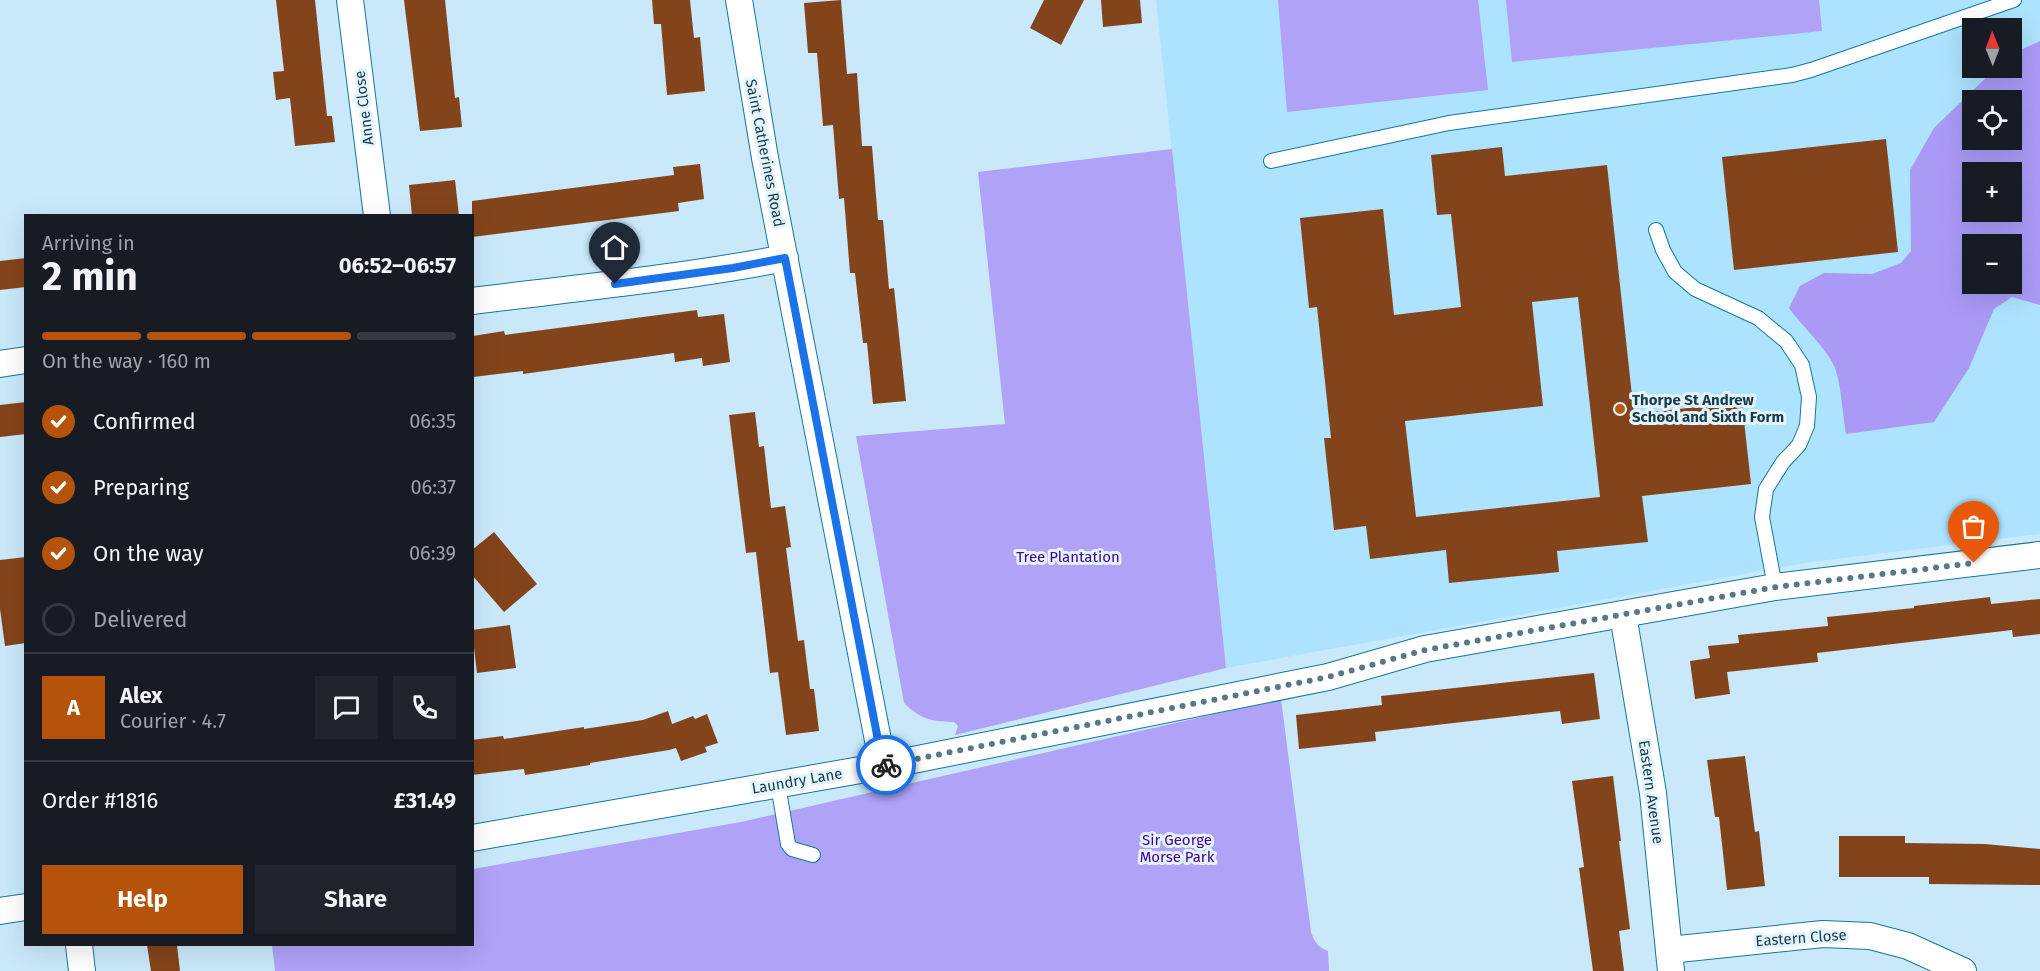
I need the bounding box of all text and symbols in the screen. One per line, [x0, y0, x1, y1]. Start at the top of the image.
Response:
north arrow [1962, 18, 2022, 78]
map controls [1962, 18, 2022, 294]
street label: Anne Close [351, 70, 377, 146]
street label: Saint Catherines Road [742, 78, 788, 228]
button: locate [1962, 90, 2022, 150]
button: + [1962, 162, 2022, 222]
pin [589, 222, 640, 284]
text: Arriving in [42, 231, 135, 255]
icon: home [598, 231, 631, 264]
button: − [1962, 234, 2022, 294]
text: 06:52–06:57 [339, 252, 456, 279]
text: 2 min [42, 254, 138, 300]
text: On the way · 160 m [42, 349, 211, 373]
place label: Thorpe St Andrew School and Sixth Form [1632, 391, 1784, 426]
marker: Thorpe St Andrew School and Sixth Form [1613, 402, 1627, 416]
icon: check [42, 405, 75, 438]
text: Confirmed [93, 408, 196, 435]
text: 06:35 [409, 409, 456, 433]
icon: check [42, 471, 75, 504]
text: Preparing [93, 474, 189, 501]
text: 06:37 [410, 475, 456, 499]
pin [1948, 501, 1999, 563]
icon: bag [1957, 510, 1990, 543]
icon: check [42, 537, 75, 570]
text: On the way [93, 540, 204, 567]
text: 06:39 [409, 541, 456, 565]
park label: Tree Plantation [1016, 548, 1120, 566]
text: Delivered [93, 606, 188, 633]
button: chat [315, 676, 378, 739]
button: phone [393, 676, 456, 739]
text: Alex [120, 682, 163, 709]
text: A [67, 694, 80, 721]
text: Courier · 4.7 [120, 709, 226, 733]
courier [856, 735, 916, 795]
street label: Eastern Avenue [1635, 739, 1667, 845]
icon: bike [870, 749, 903, 782]
street label: Laundry Lane [750, 764, 844, 798]
text: Order #1816 [42, 787, 158, 814]
text: £31.49 [394, 787, 456, 814]
park label: Sir George Morse Park [1140, 831, 1215, 866]
button: Help [42, 865, 243, 934]
button: Share [255, 865, 456, 934]
street label: Eastern Close [1755, 926, 1847, 950]

